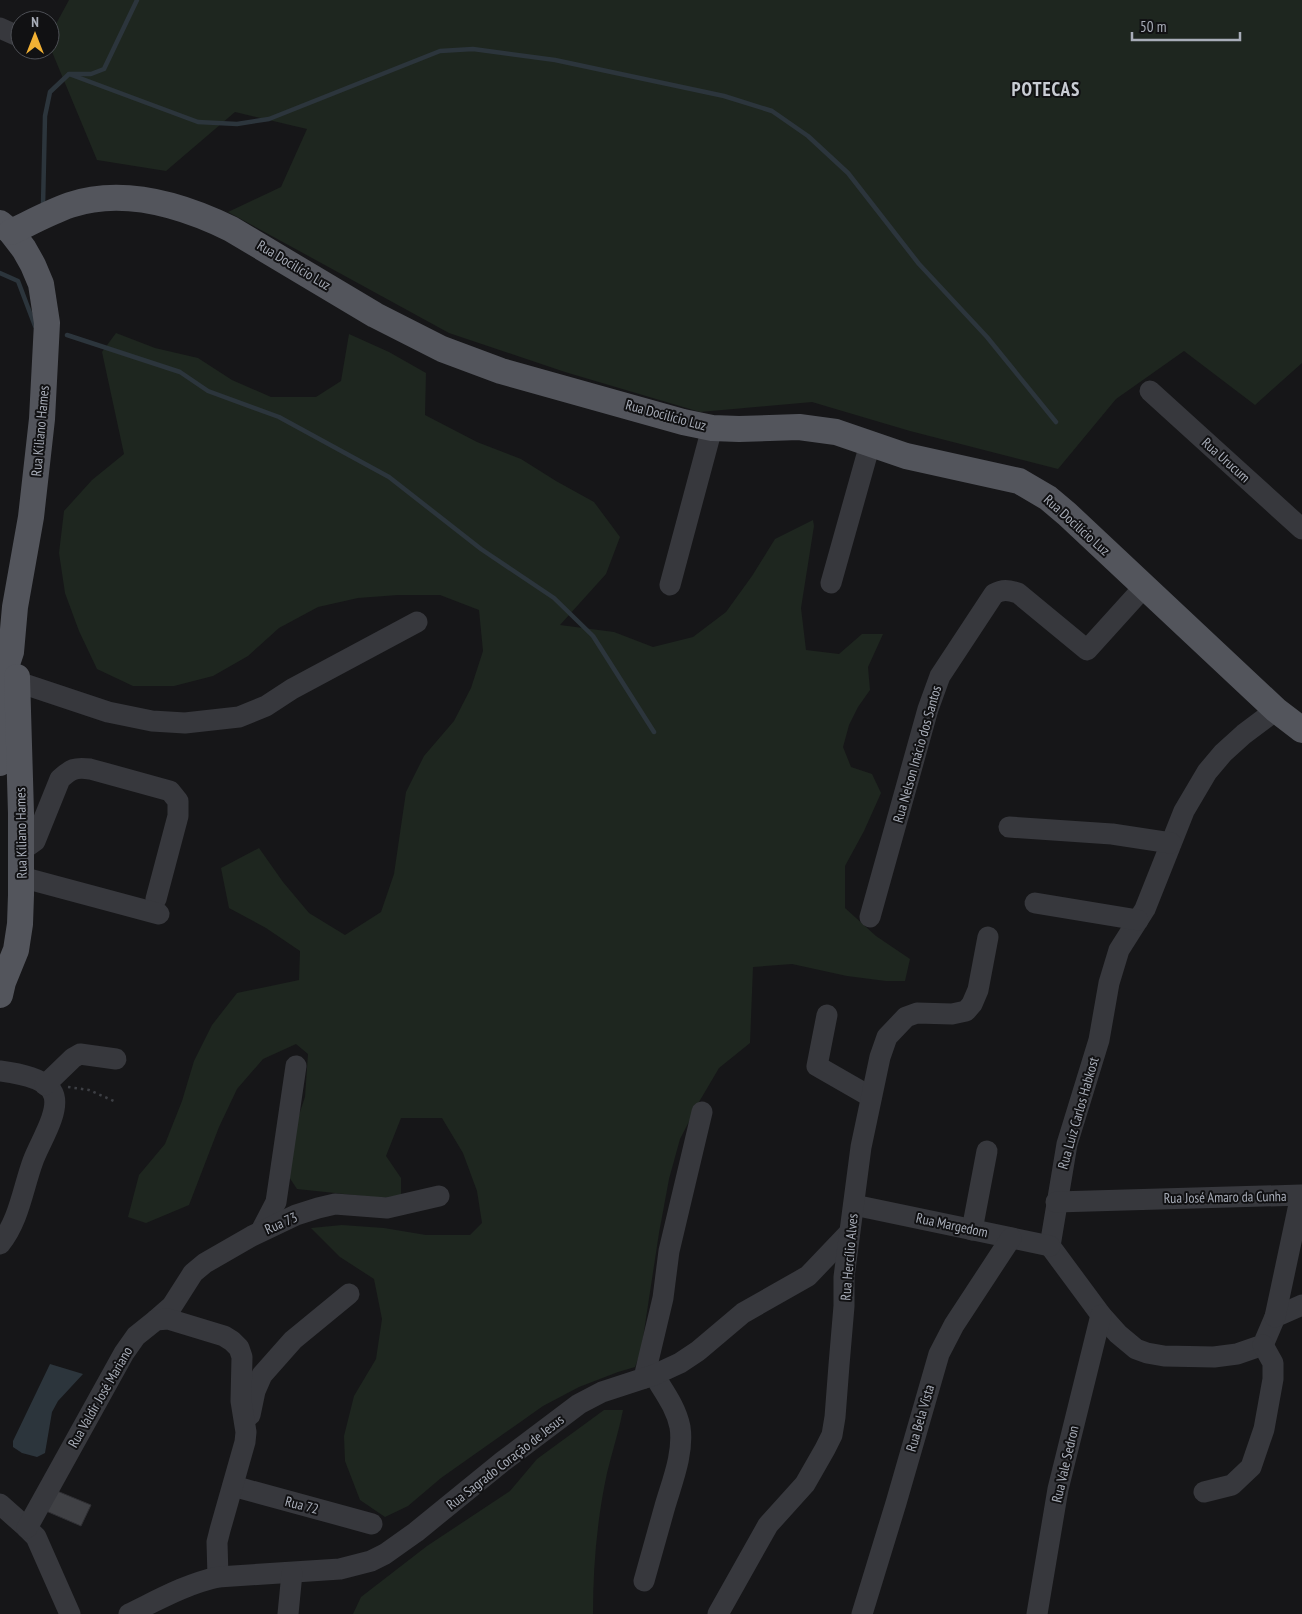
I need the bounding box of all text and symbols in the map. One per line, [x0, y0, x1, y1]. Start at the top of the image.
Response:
north arrow [10, 10, 60, 60]
scale bar [1132, 10, 1240, 42]
text: N [31, 13, 39, 31]
text: 50 m [1140, 17, 1166, 36]
district label: POTECAS [1012, 77, 1080, 101]
street label: Rua Docilício Luz [254, 236, 334, 294]
street label: Rua Kiliano Hames [27, 385, 53, 477]
street label: Rua Docilício Luz [624, 396, 708, 434]
street label: Rua Urucum [1198, 434, 1254, 486]
street label: Rua Docilício Luz [1040, 491, 1114, 559]
street label: Rua Nelson Inácio dos Santos [889, 683, 945, 825]
street label: Rua Kiliano Hames [11, 787, 31, 879]
street label: Rua Luiz Carlos Habkost [1053, 1055, 1103, 1171]
street label: Rua José Amaro da Cunha [1163, 1187, 1287, 1207]
street label: Rua 73 [262, 1208, 300, 1238]
street label: Rua Margedom [915, 1209, 989, 1241]
street label: Rua Hercílio Alves [836, 1212, 862, 1301]
street label: Rua Valdir José Mariano [64, 1343, 136, 1451]
street label: Rua Bela Vista [902, 1382, 938, 1454]
street label: Rua Sagrado Coração de Jesus [443, 1410, 568, 1513]
street label: Rua Vale Sedron [1047, 1424, 1083, 1504]
street label: Rua 72 [283, 1492, 321, 1518]

